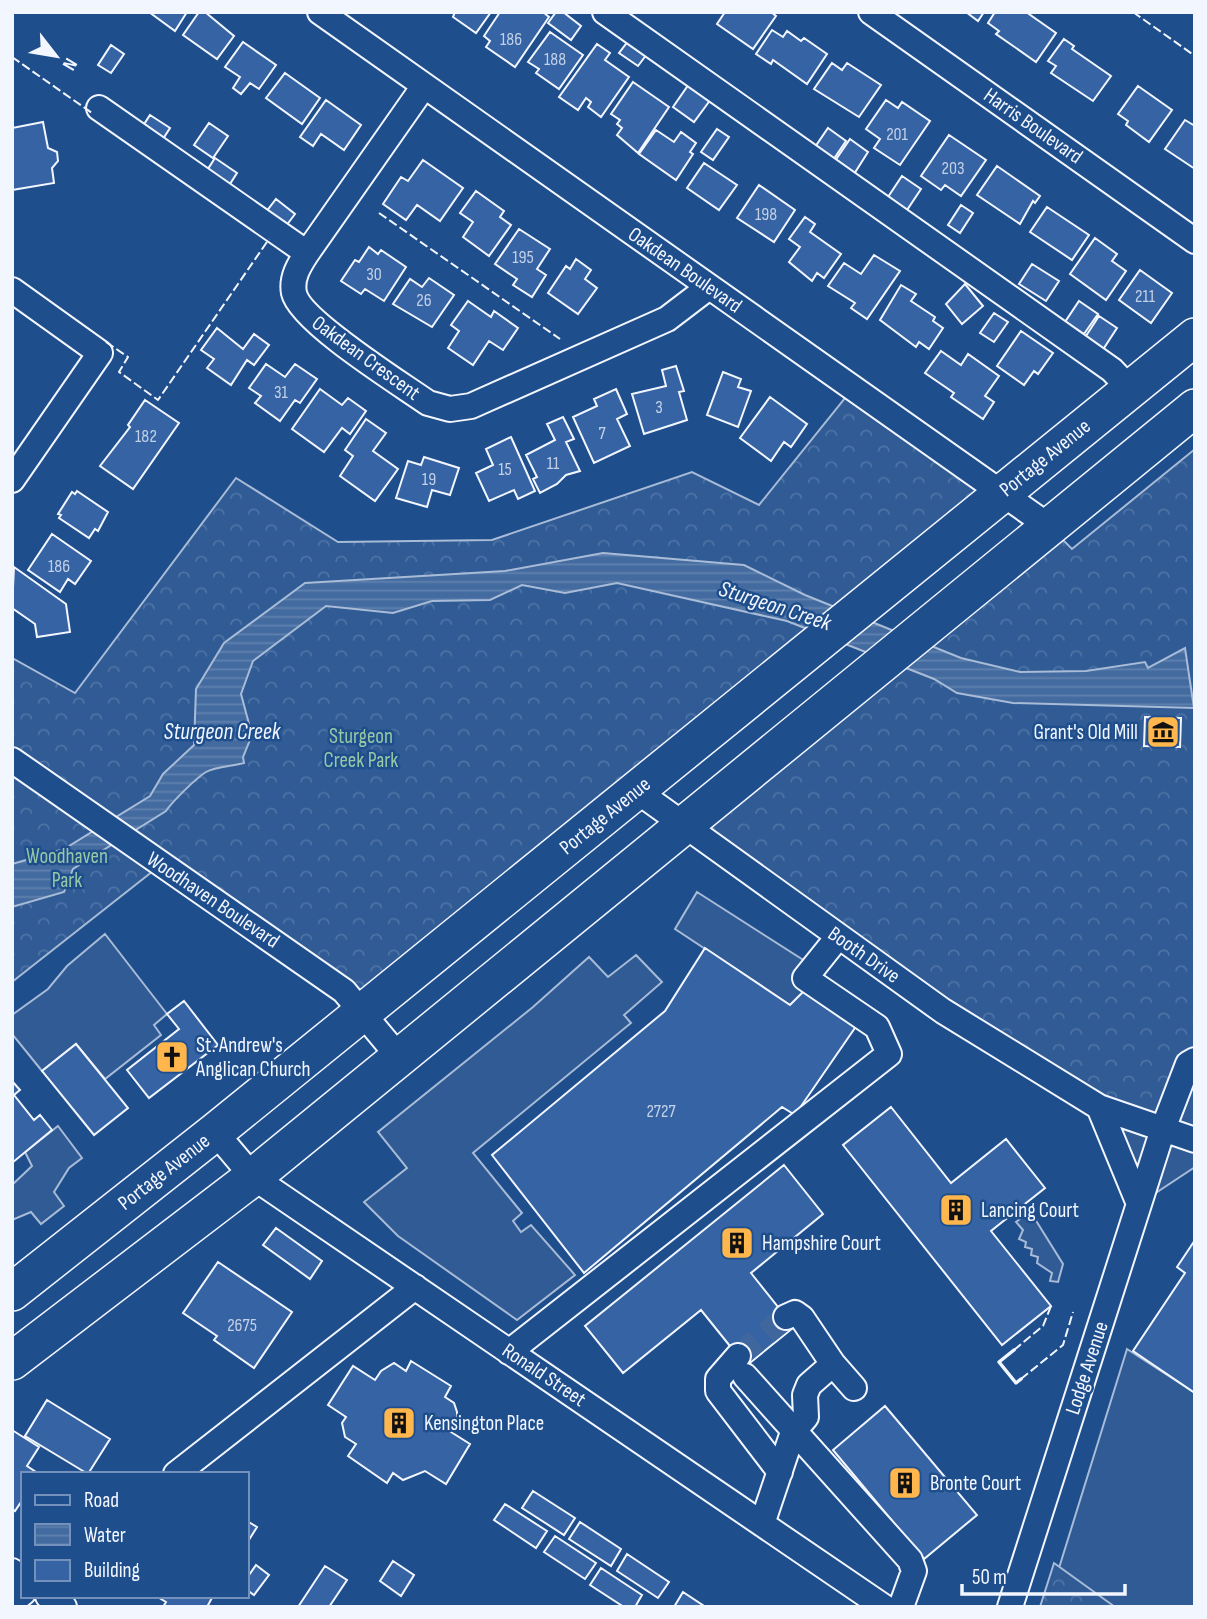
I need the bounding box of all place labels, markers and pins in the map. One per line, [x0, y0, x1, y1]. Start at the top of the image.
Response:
museum icon: Grant's Old Mill [1144, 713, 1182, 751]
place label: Grant's Old Mill [1033, 720, 1138, 745]
place label: St. Andrew's Anglican Church [195, 1033, 311, 1082]
church icon: St. Andrew's Anglican Church [153, 1038, 191, 1076]
building icon: Lancing Court [937, 1191, 975, 1229]
place label: Lancing Court [981, 1198, 1079, 1223]
building icon: Hampshire Court [718, 1224, 756, 1262]
place label: Hampshire Court [762, 1231, 881, 1256]
building icon: Kensington Place [380, 1404, 418, 1442]
place label: Kensington Place [424, 1411, 544, 1436]
building icon: Bronte Court [886, 1464, 924, 1502]
place label: Bronte Court [930, 1471, 1021, 1496]

